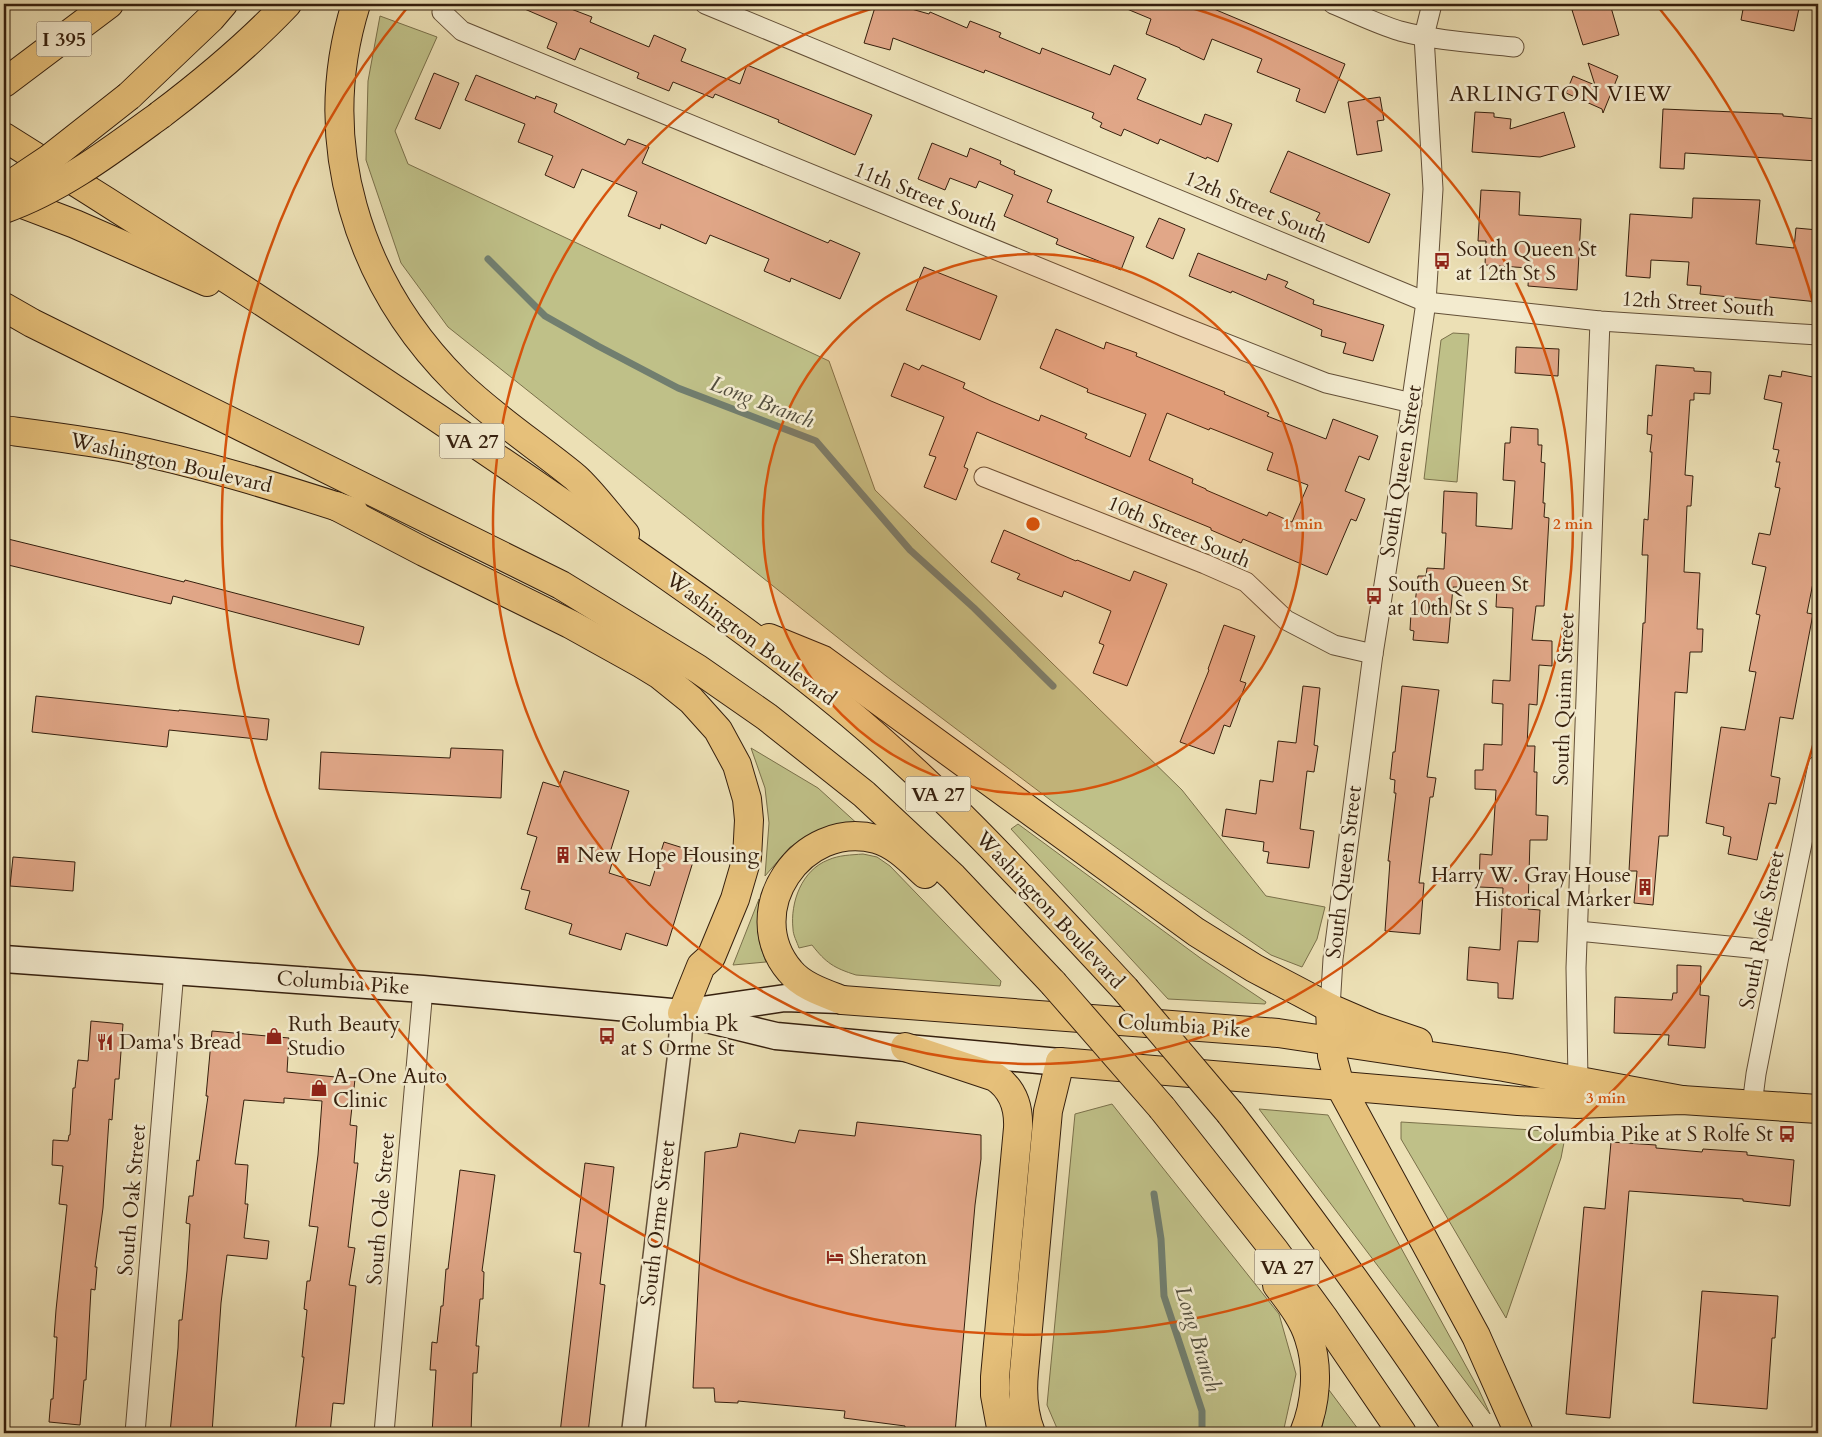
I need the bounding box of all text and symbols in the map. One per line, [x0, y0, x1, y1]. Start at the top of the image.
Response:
road number: I 395 [36, 22, 92, 56]
district label: ARLINGTON VIEW [1449, 79, 1673, 109]
street label: 11th Street South [850, 155, 1003, 239]
street label: 12th Street South [1180, 164, 1333, 250]
place label: South Queen St at 12th St S [1456, 235, 1597, 288]
bus stop icon: South Queen St at 12th St S [1432, 251, 1452, 271]
street label: 12th Street South [1621, 284, 1776, 324]
water label: Long Branch [706, 368, 819, 436]
street label: South Queen Street [1373, 382, 1429, 559]
road number: VA 27 [440, 424, 504, 458]
street label: Washington Boulevard [66, 425, 275, 500]
street label: 10th Street South [1103, 489, 1256, 575]
text: 1 min [1283, 514, 1323, 534]
text: 2 min [1553, 514, 1593, 534]
centre of rings [1024, 515, 1042, 533]
street label: Washington Boulevard [659, 565, 842, 713]
place label: South Queen St at 10th St S [1388, 570, 1529, 623]
bus stop icon: South Queen St at 10th St S [1364, 586, 1384, 606]
street label: South Quinn Street [1546, 612, 1582, 786]
road number: VA 27 [906, 776, 970, 812]
street label: South Queen Street [1319, 784, 1369, 960]
street label: Washington Boulevard [968, 824, 1131, 995]
place label: New Hope Housing [577, 841, 759, 870]
building icon: New Hope Housing [553, 845, 573, 865]
street label: South Rolfe Street [1732, 848, 1792, 1012]
place label: Harry W. Gray House Historical Marker [1431, 861, 1631, 914]
building icon: Harry W. Gray House Historical Marker [1635, 877, 1655, 897]
street label: Columbia Pike [276, 964, 410, 1002]
street label: Columbia Pike [1117, 1007, 1251, 1045]
place label: Ruth Beauty Studio [288, 1010, 400, 1063]
place label: Columbia Pk at S Orme St [621, 1010, 739, 1063]
shop icon: Ruth Beauty Studio [264, 1026, 284, 1046]
bus stop icon: Columbia Pk at S Orme St [597, 1026, 617, 1046]
place label: Dama's Bread [119, 1028, 241, 1057]
restaurant icon: Dama's Bread [95, 1032, 115, 1052]
place label: A-One Auto Clinic [333, 1062, 447, 1115]
shop icon: A-One Auto Clinic [309, 1078, 329, 1098]
text: 3 min [1586, 1088, 1626, 1108]
place label: Columbia Pike at S Rolfe St [1527, 1120, 1773, 1149]
street label: South Oak Street [111, 1123, 153, 1277]
bus stop icon: Columbia Pike at S Rolfe St [1777, 1124, 1797, 1144]
street label: South Ode Street [360, 1132, 402, 1286]
street label: South Orme Street [633, 1138, 683, 1307]
place label: Sheraton [849, 1243, 927, 1272]
hotel icon: Sheraton [825, 1247, 845, 1267]
road number: VA 27 [1254, 1250, 1320, 1284]
water label: Long Branch [1168, 1282, 1228, 1396]

